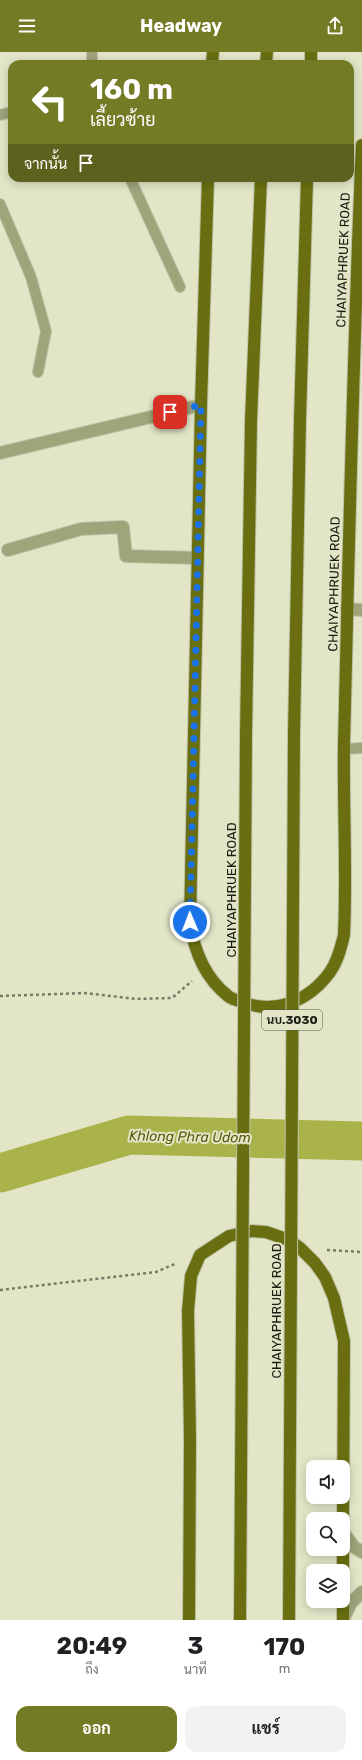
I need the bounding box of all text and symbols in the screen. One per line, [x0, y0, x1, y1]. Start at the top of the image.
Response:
icon: menu [16, 15, 38, 37]
text: Headway [140, 15, 222, 37]
icon: share [324, 15, 346, 37]
text: 160 m [90, 73, 173, 106]
icon: left [24, 76, 76, 128]
text: เลี้ยวซ้าย [90, 109, 156, 131]
icon: arrive [75, 152, 97, 174]
text: จากนั้น [24, 155, 67, 173]
street label: CHAIYAPHRUEK ROAD [333, 192, 353, 328]
pin [153, 395, 187, 429]
icon: arrive [159, 401, 181, 423]
street label: CHAIYAPHRUEK ROAD [325, 516, 343, 652]
street label: CHAIYAPHRUEK ROAD [224, 822, 239, 958]
position arrow [169, 901, 211, 943]
road number: นบ.3030 [262, 1010, 322, 1030]
water label: Khlong Phra Udom [129, 1127, 251, 1147]
street label: CHAIYAPHRUEK ROAD [269, 1243, 284, 1379]
map controls [306, 1460, 350, 1608]
button: sound [306, 1460, 350, 1504]
button: search [306, 1512, 350, 1556]
button: layers [306, 1564, 350, 1608]
text: 20:49 [57, 1632, 127, 1660]
text: 3 [187, 1632, 203, 1660]
text: 170 [263, 1633, 305, 1661]
text: m [279, 1661, 290, 1676]
text: ถึง [85, 1662, 99, 1677]
text: นาที [184, 1662, 207, 1677]
button: ออก [16, 1706, 177, 1752]
button: แชร์ [185, 1706, 346, 1752]

